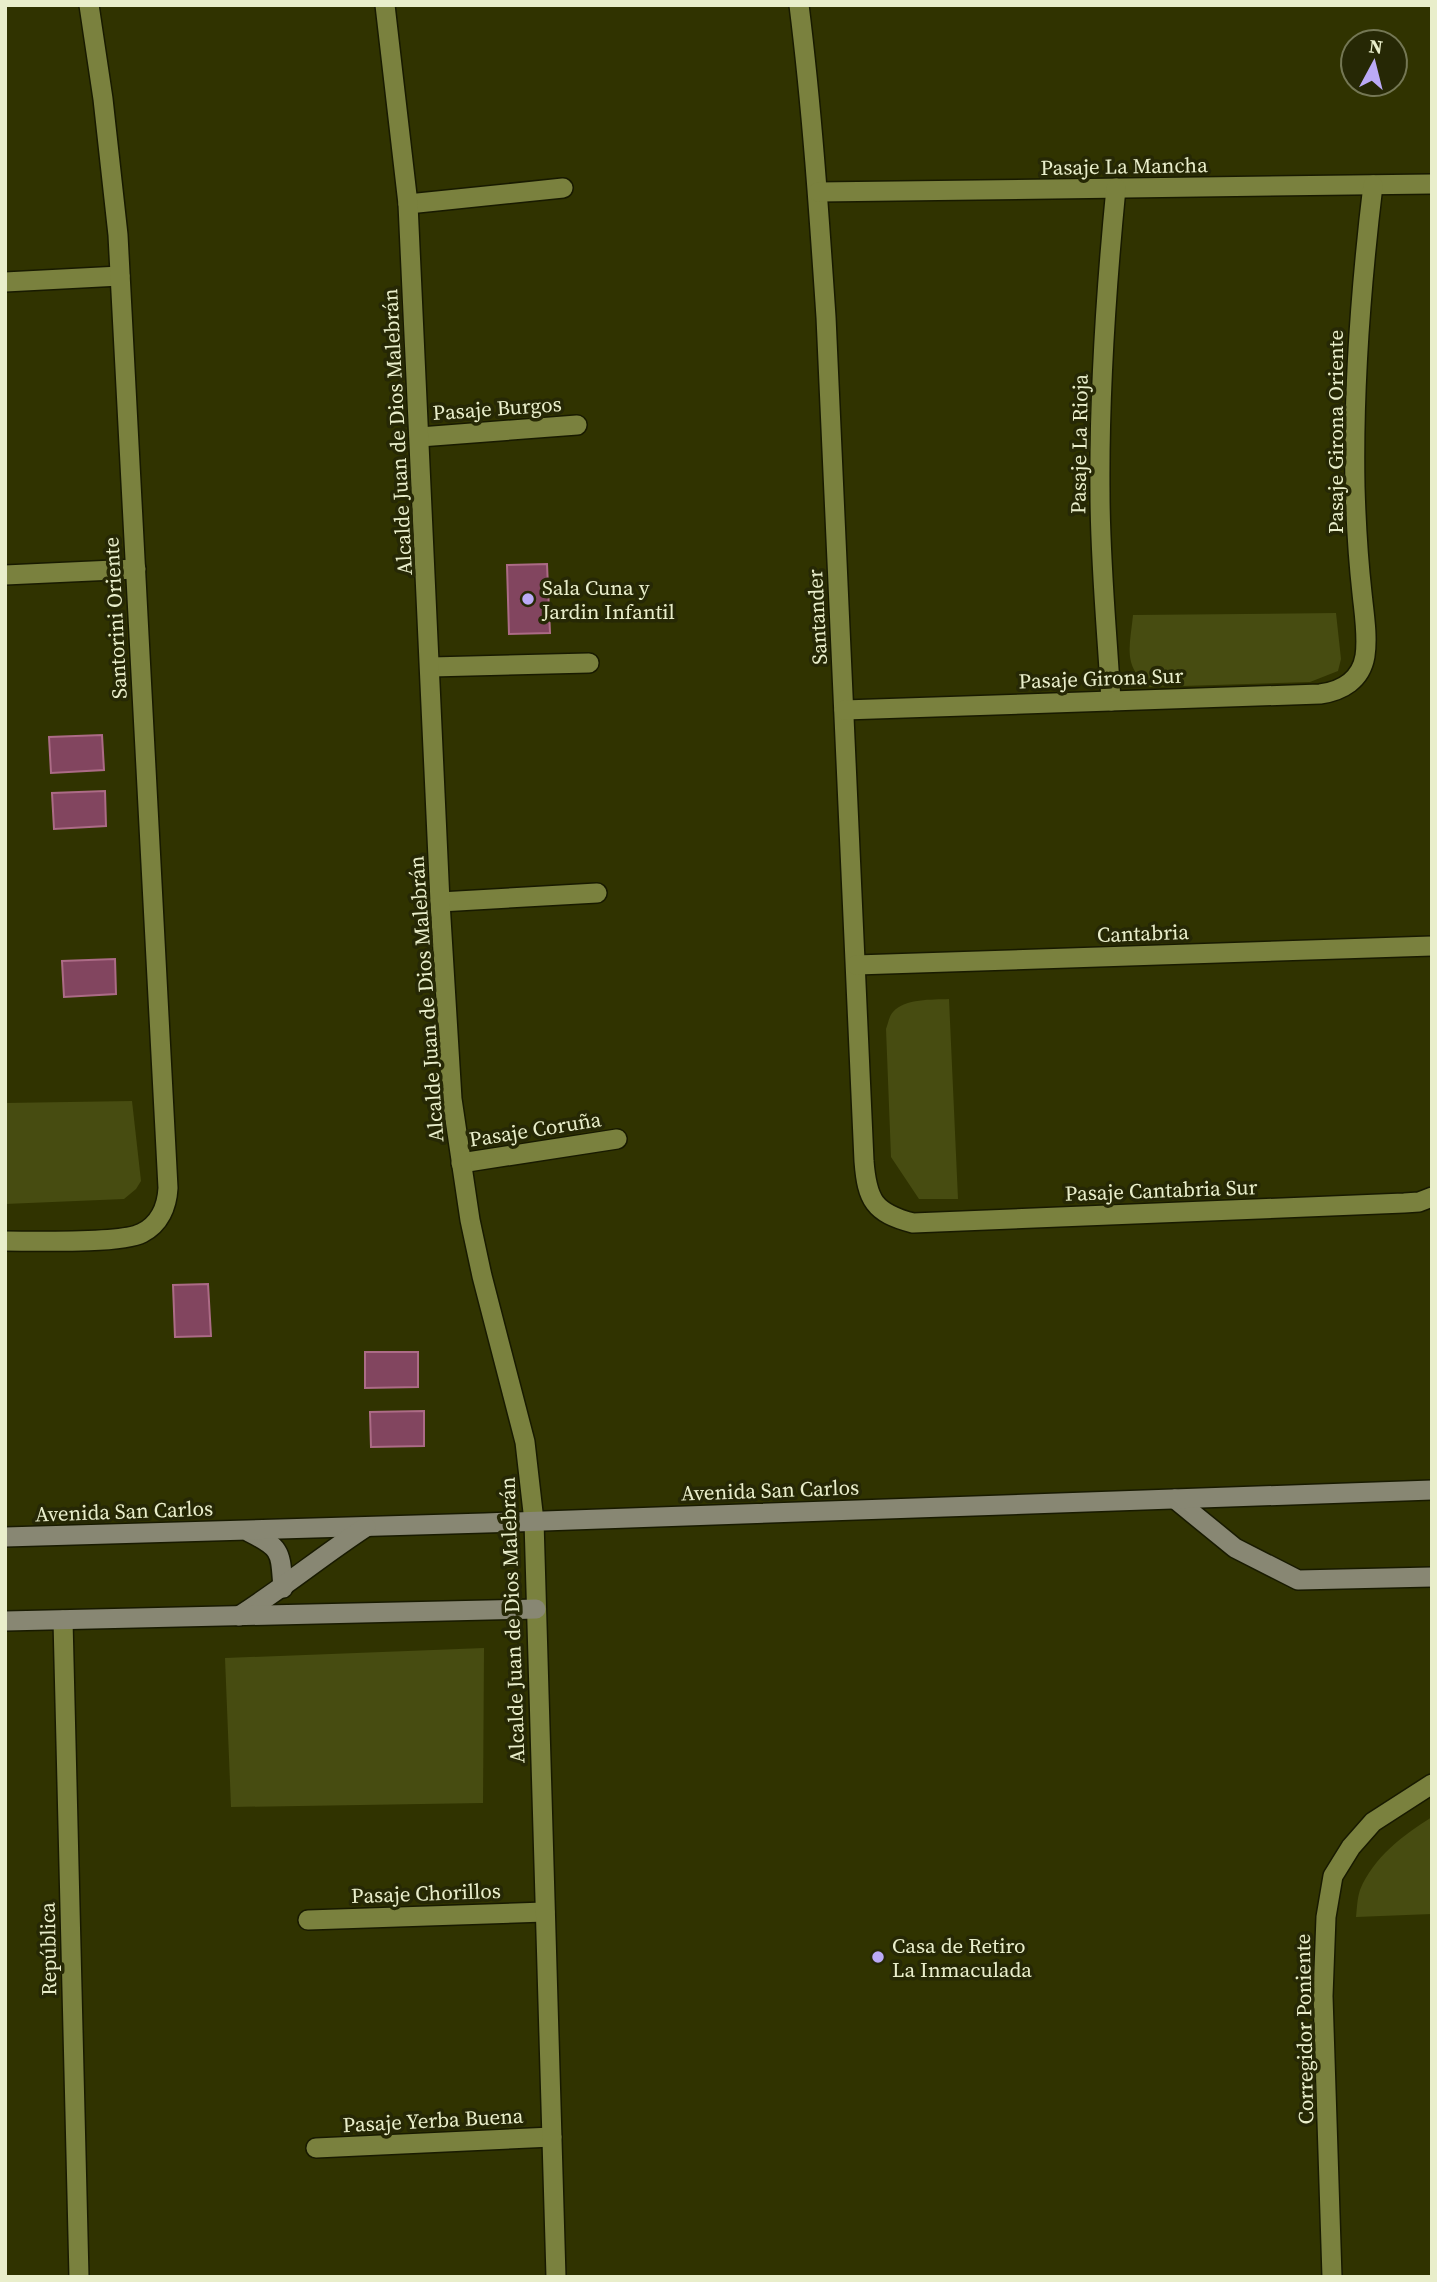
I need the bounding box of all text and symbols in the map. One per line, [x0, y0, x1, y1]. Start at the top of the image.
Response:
north arrow [1339, 28, 1409, 98]
text: N [1368, 32, 1385, 60]
street label: Pasaje La Mancha [1040, 150, 1208, 182]
street label: Alcalde Juan de Dios Malebrán [375, 288, 419, 576]
street label: Pasaje Girona Oriente [1321, 330, 1350, 534]
street label: Pasaje La Rioja [1063, 373, 1095, 514]
street label: Pasaje Burgos [431, 389, 563, 427]
street label: Santorini Oriente [96, 536, 134, 700]
street label: Santander [800, 568, 834, 665]
place label: Sala Cuna y Jardin Infantil [541, 573, 675, 626]
marker: Sala Cuna y Jardin Infantil [520, 591, 536, 607]
street label: Pasaje Girona Sur [1018, 661, 1184, 695]
street label: Alcalde Juan de Dios Malebrán [402, 855, 450, 1143]
street label: Cantabria [1097, 917, 1190, 949]
street label: Pasaje Coruña [467, 1104, 604, 1154]
street label: Pasaje Cantabria Sur [1064, 1172, 1258, 1208]
street label: Avenida San Carlos [680, 1472, 860, 1508]
street label: Alcalde Juan de Dios Malebrán [492, 1476, 531, 1764]
street label: Avenida San Carlos [34, 1493, 214, 1529]
street label: Pasaje Chorillos [351, 1876, 501, 1910]
street label: República [33, 1902, 63, 1996]
place label: Casa de Retiro La Inmaculada [892, 1931, 1032, 1984]
street label: Corregidor Poniente [1288, 1933, 1320, 2125]
marker: Casa de Retiro La Inmaculada [870, 1949, 886, 1965]
street label: Pasaje Yerba Buena [342, 2101, 524, 2139]

